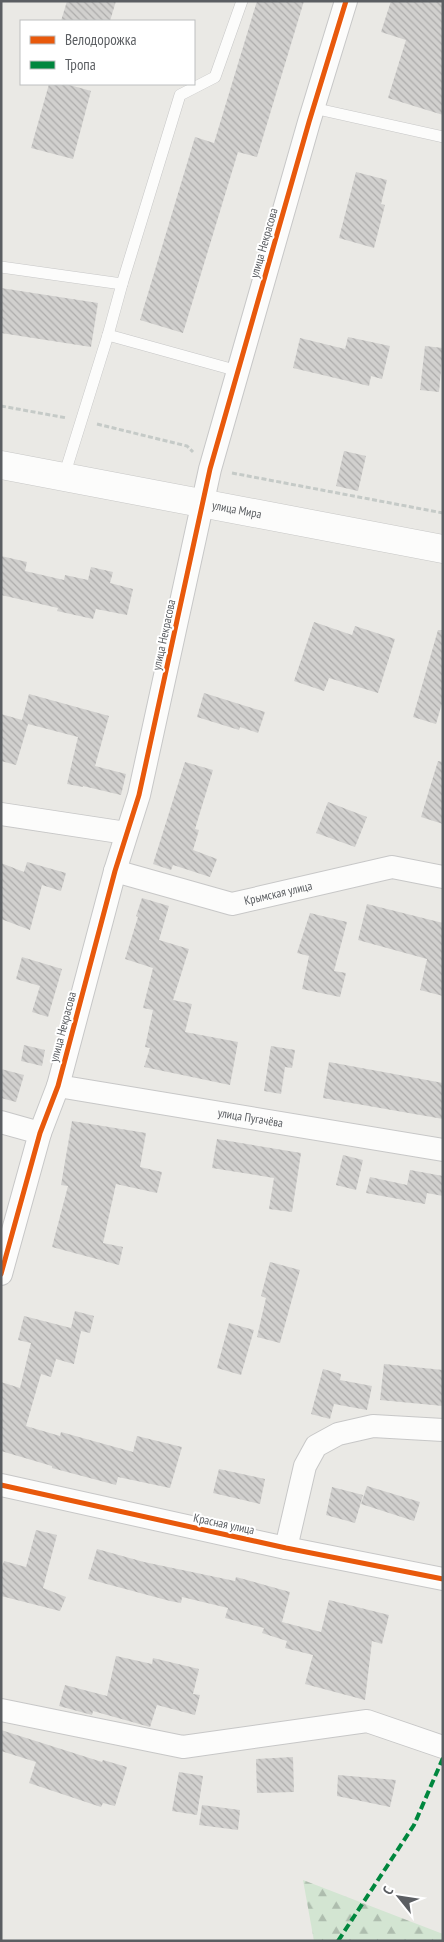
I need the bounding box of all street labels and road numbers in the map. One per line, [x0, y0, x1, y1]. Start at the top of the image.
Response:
street label: улица Некрасова [246, 206, 281, 280]
street label: улица Мира [211, 497, 263, 521]
street label: улица Некрасова [149, 598, 178, 672]
street label: Крымская улица [243, 878, 314, 908]
street label: улица Некрасова [46, 990, 79, 1064]
street label: улица Пугачёва [217, 1105, 284, 1130]
street label: Красная улица [192, 1510, 256, 1537]

